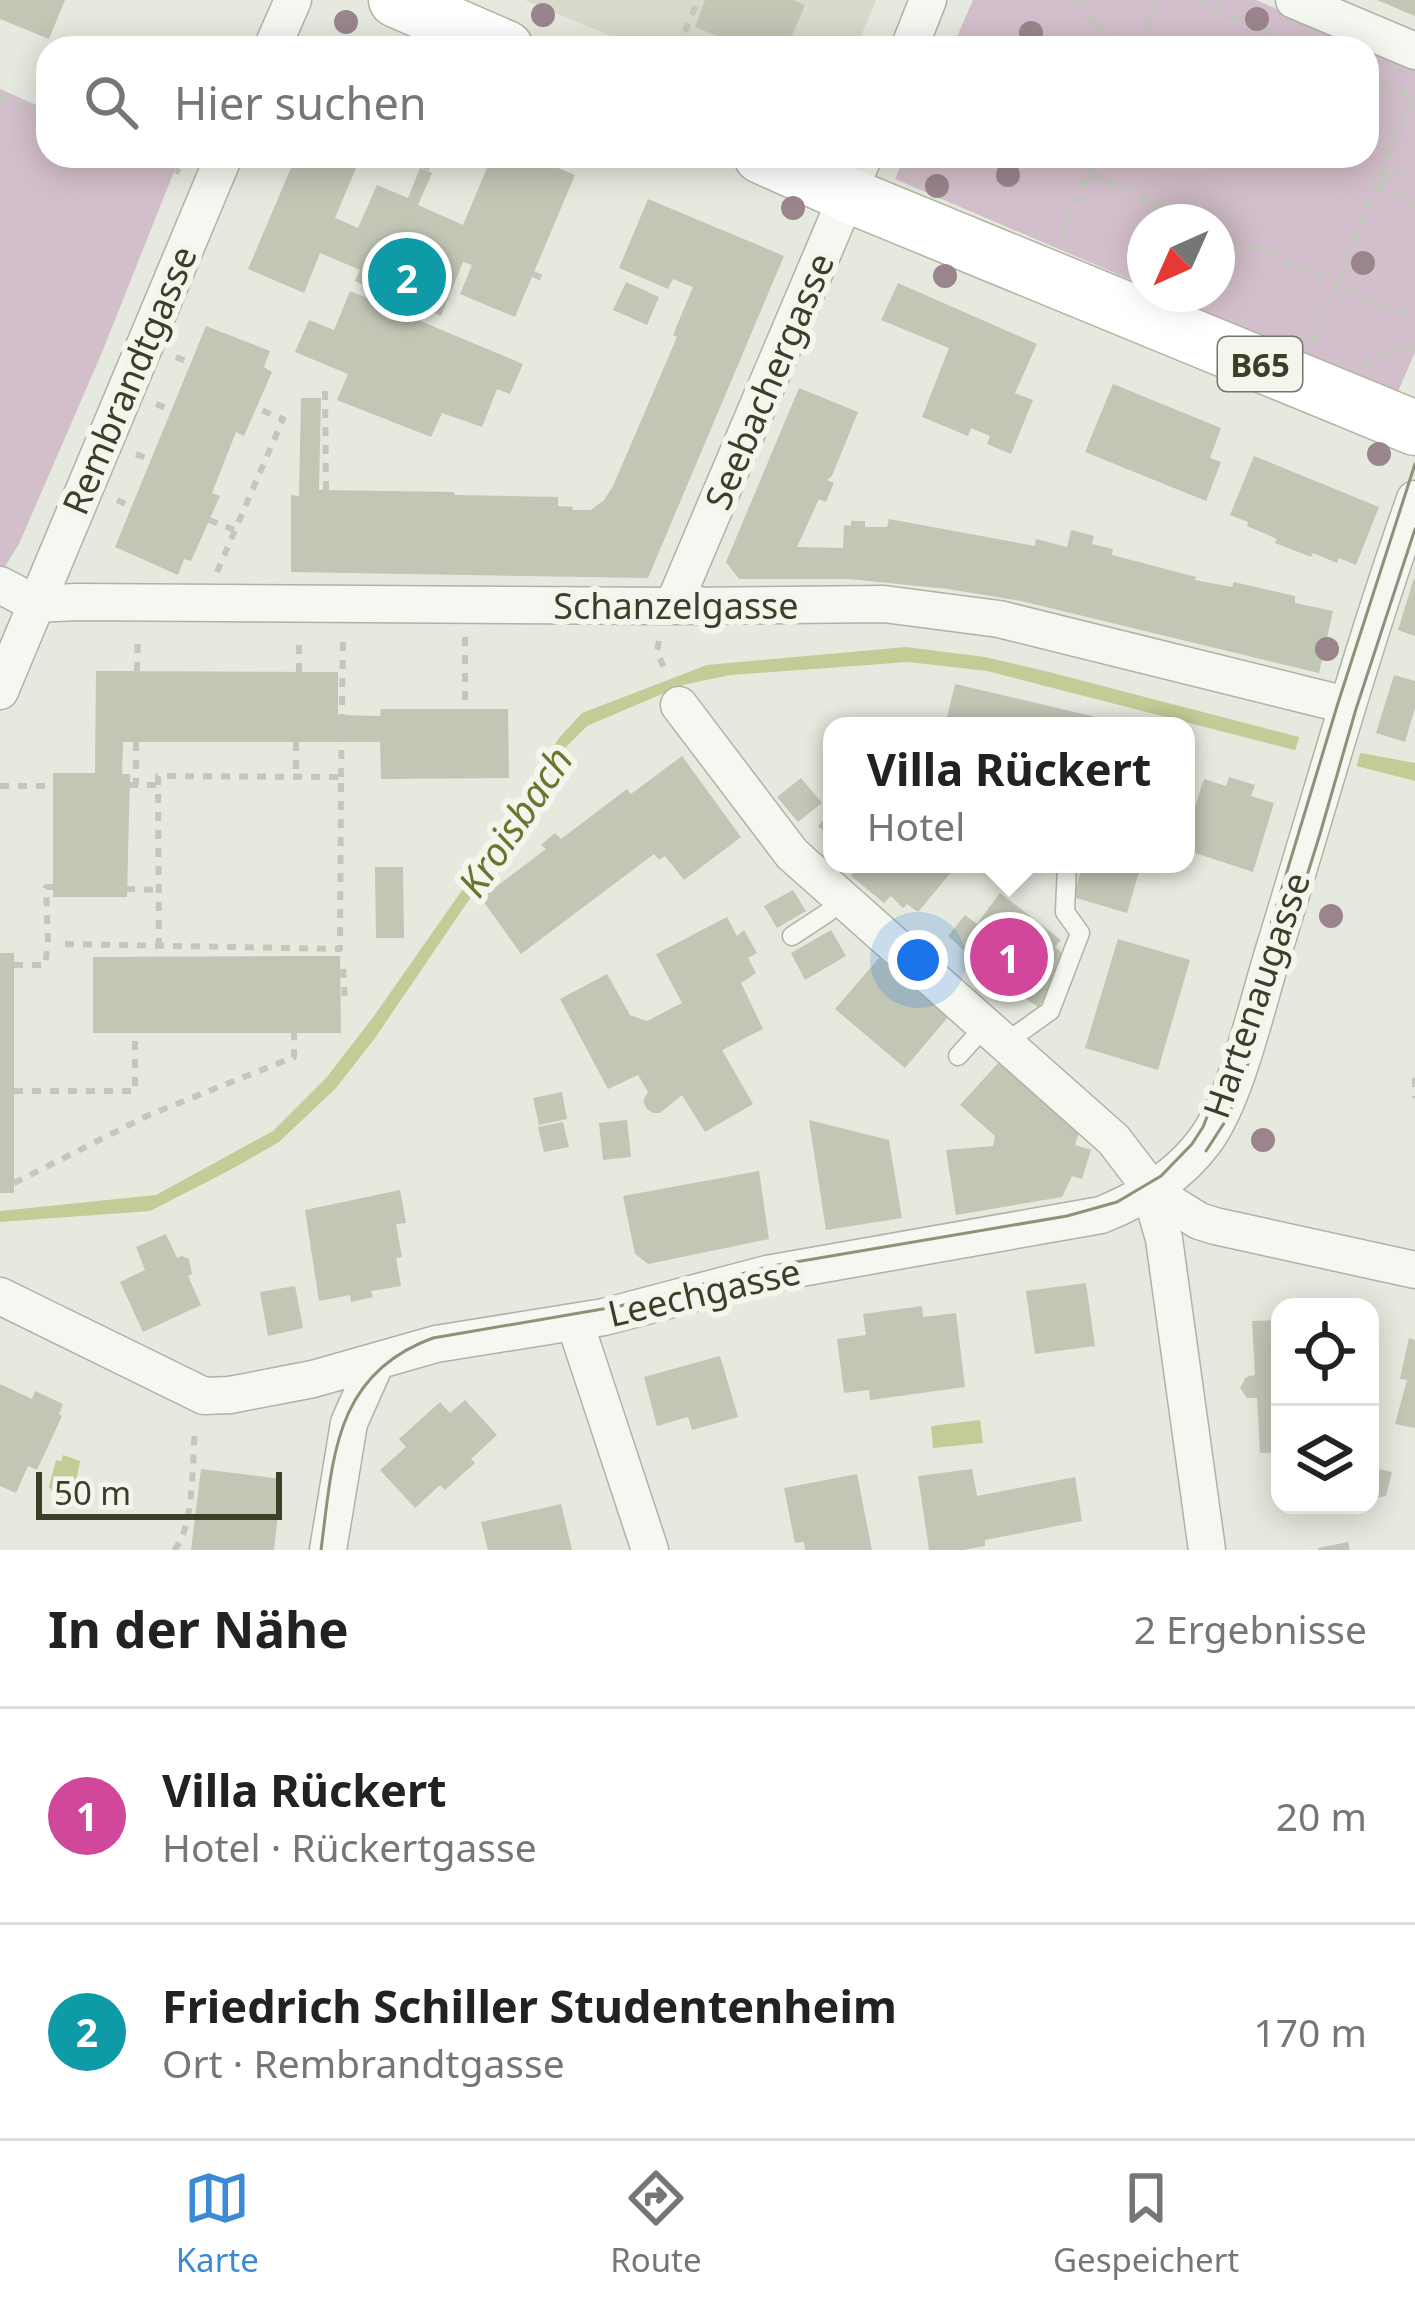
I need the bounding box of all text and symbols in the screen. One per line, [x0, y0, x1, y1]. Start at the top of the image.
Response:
search box [36, 36, 1379, 168]
icon: search [78, 69, 144, 135]
text: Hier suchen [174, 72, 427, 133]
north arrow [1127, 204, 1235, 312]
pin: 2 [368, 232, 446, 322]
street label: Rembrandtgasse [50, 238, 208, 522]
street label: Seebachergasse [693, 245, 845, 517]
road number: B65 [1218, 337, 1302, 391]
street label: Schanzelgasse [553, 581, 799, 630]
popup [823, 717, 1195, 873]
water label: Kroisbach [444, 735, 584, 907]
text: Villa Rückert [867, 738, 1151, 799]
text: Hotel [867, 799, 965, 852]
street label: Hartenaugasse [1191, 866, 1321, 1124]
pin: 1 [970, 912, 1048, 1002]
your location [888, 930, 948, 990]
street label: Leechgasse [603, 1246, 805, 1338]
map controls [1271, 1298, 1379, 1514]
button: locate [1271, 1298, 1379, 1406]
button: layers [1271, 1406, 1379, 1514]
scale bar [36, 1466, 282, 1519]
text: 50 m [54, 1470, 131, 1515]
text: In der Nähe [48, 1593, 349, 1663]
text: 2 Ergebnisse [1134, 1602, 1367, 1655]
text: Villa Rückert [162, 1759, 447, 1820]
text: 1 [76, 1789, 98, 1842]
text: 20 m [1276, 1789, 1367, 1842]
text: Hotel · Rückertgasse [162, 1820, 537, 1873]
text: Friedrich Schiller Studentenheim [162, 1975, 897, 2036]
text: 2 [76, 2005, 98, 2058]
text: 170 m [1253, 2005, 1367, 2058]
text: Ort · Rembrandtgasse [162, 2036, 565, 2089]
tab: Karte [176, 2165, 259, 2282]
tab: Route [610, 2165, 702, 2282]
tab: Gespeichert [1053, 2165, 1239, 2282]

